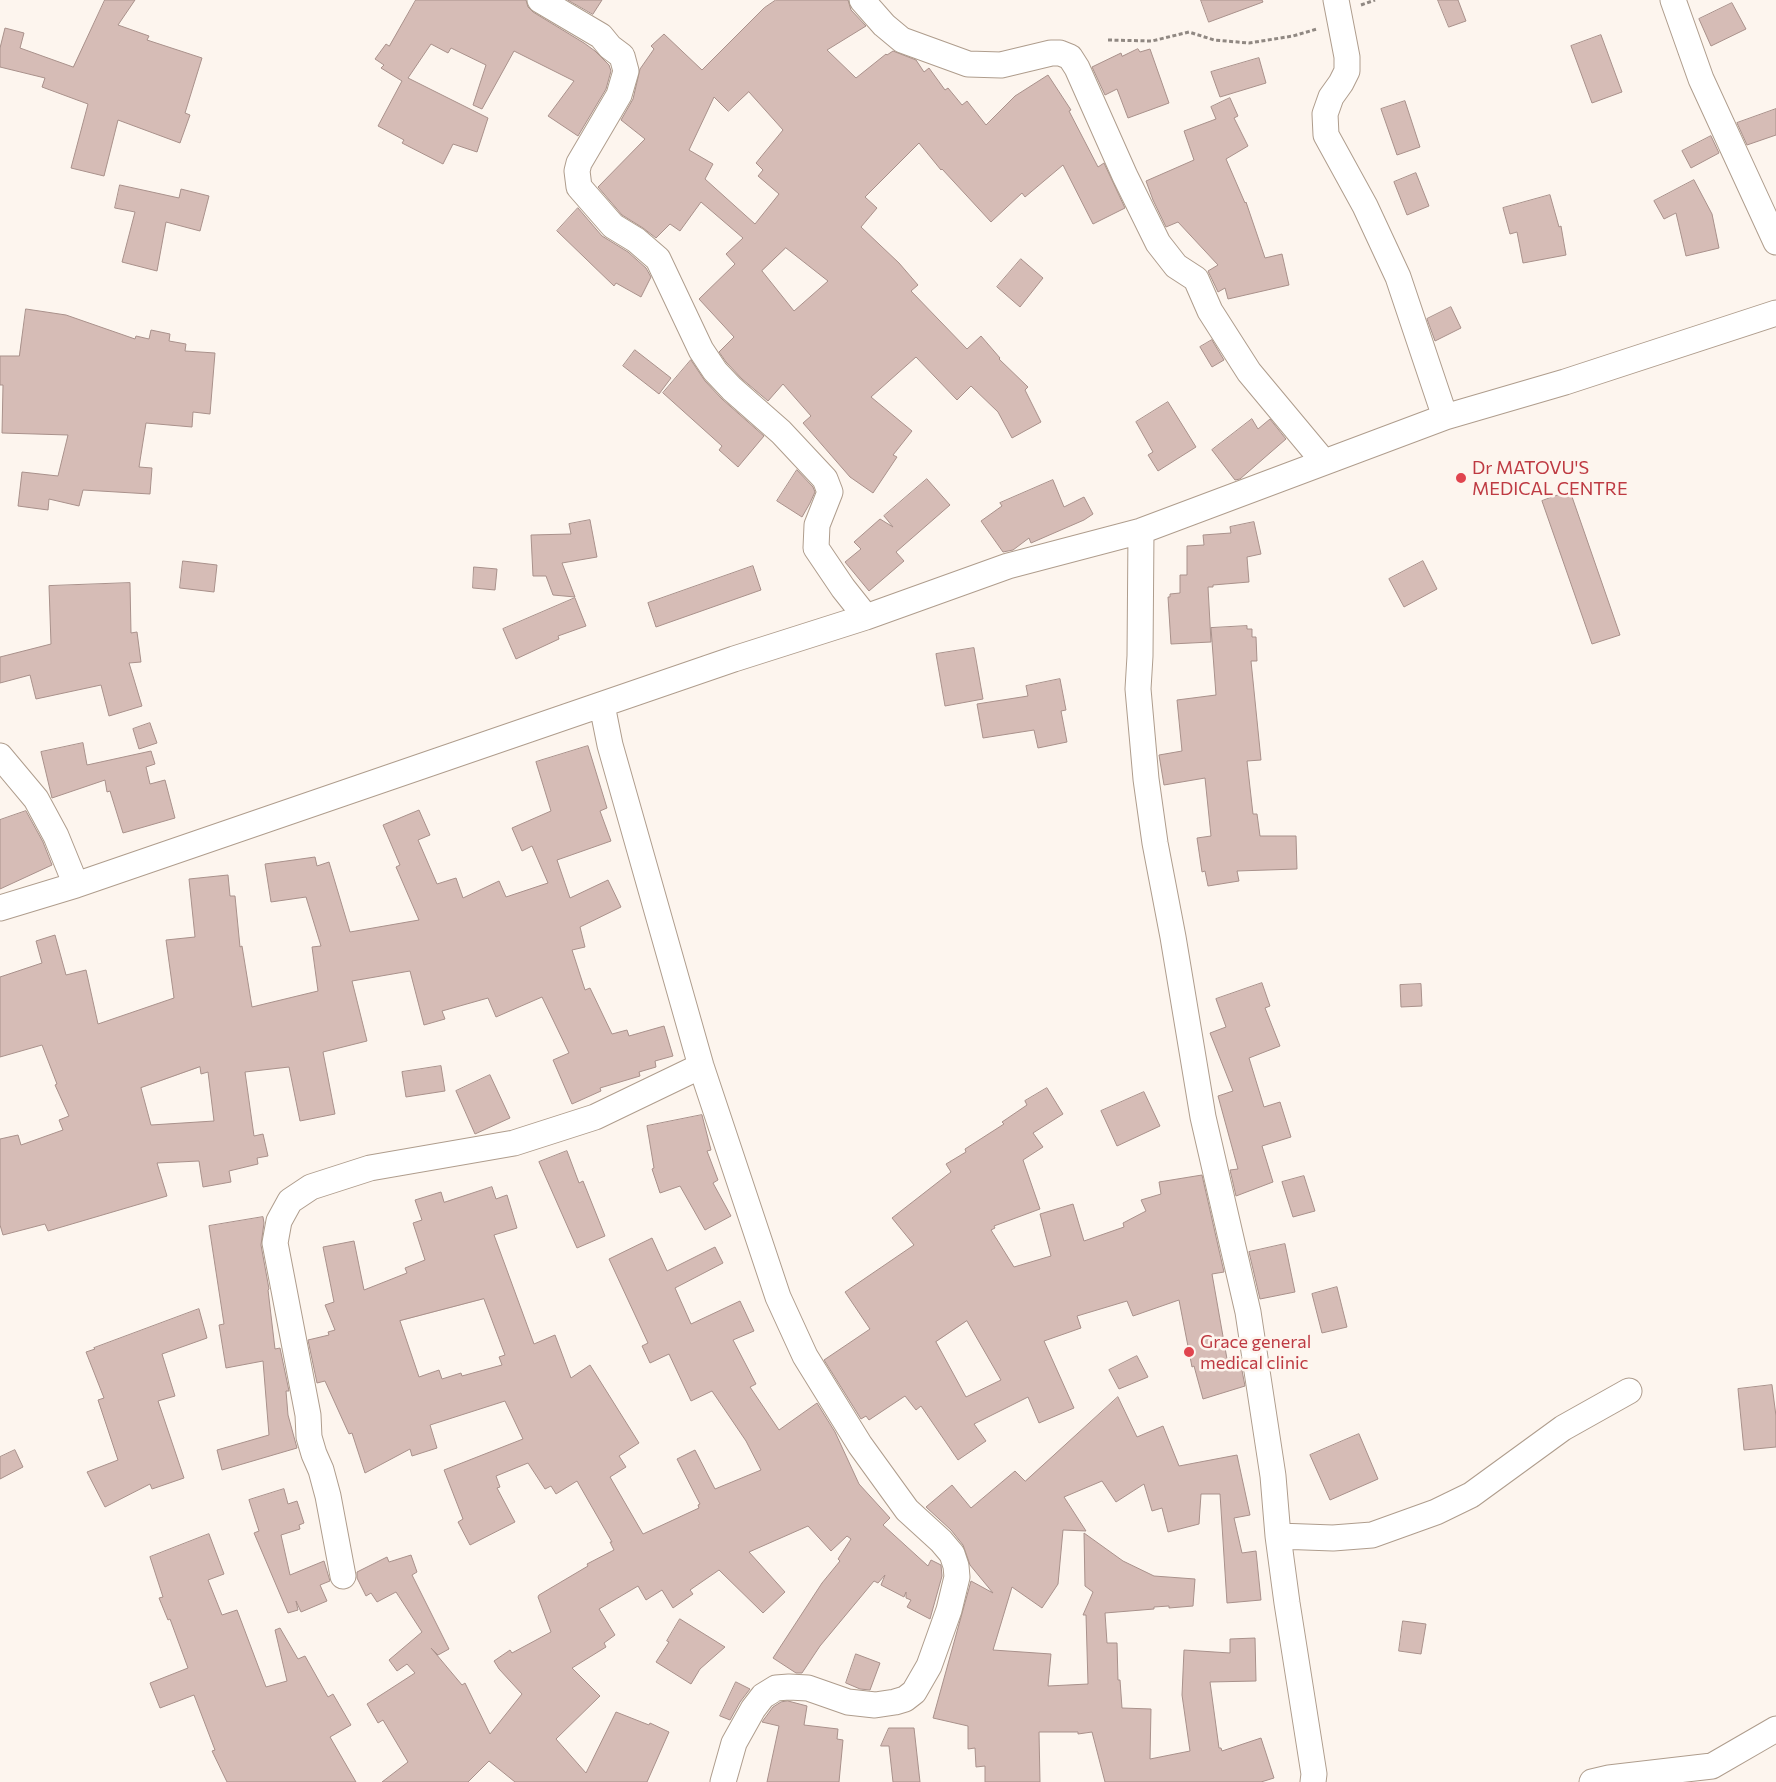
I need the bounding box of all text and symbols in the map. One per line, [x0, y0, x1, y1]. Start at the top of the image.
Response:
place label: Dr MATOVU'S MEDICAL CENTRE [1472, 457, 1628, 499]
marker: Dr MATOVU'S MEDICAL CENTRE [1454, 471, 1468, 485]
place label: Grace general medical clinic [1200, 1331, 1311, 1374]
marker: Grace general medical clinic [1182, 1345, 1196, 1359]

